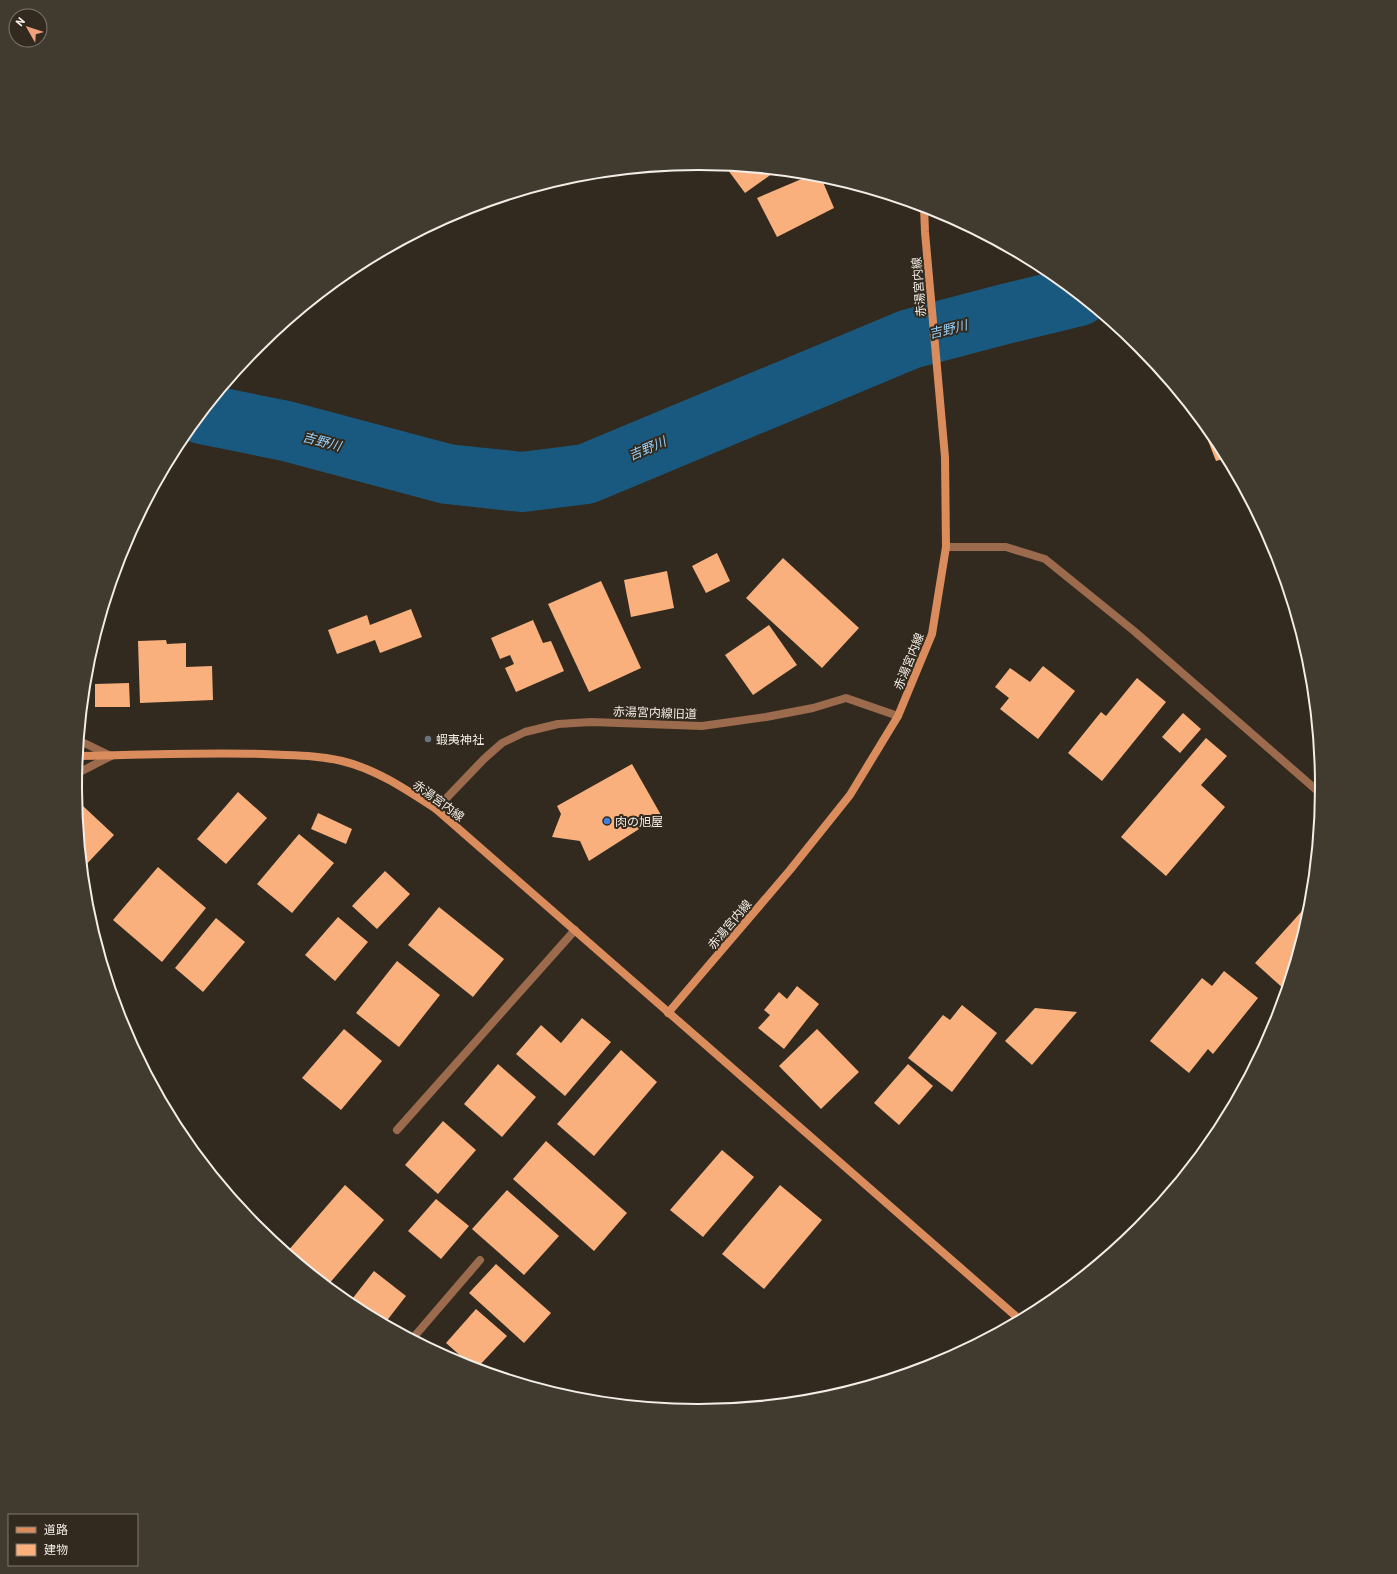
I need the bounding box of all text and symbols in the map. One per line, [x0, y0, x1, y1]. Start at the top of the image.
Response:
north arrow [8, 8, 48, 48]
text: N [12, 14, 27, 28]
street label: 赤湯宮内線 [908, 256, 928, 318]
water label: 吉野川 [927, 316, 971, 341]
water label: 吉野川 [301, 428, 345, 454]
water label: 吉野川 [626, 432, 670, 463]
street label: 赤湯宮内線 [890, 631, 926, 691]
street label: 赤湯宮内線旧道 [613, 704, 697, 720]
place label: 蝦夷神社 [436, 732, 484, 746]
marker: 蝦夷神社 [423, 734, 433, 744]
street label: 赤湯宮内線 [411, 777, 467, 823]
place label: 肉の旭屋 [615, 814, 663, 828]
marker: 肉の旭屋 [602, 816, 612, 826]
street label: 赤湯宮内線 [704, 897, 754, 951]
legend [8, 1514, 138, 1566]
text: 道路 [44, 1522, 68, 1536]
text: 建物 [44, 1542, 68, 1556]

